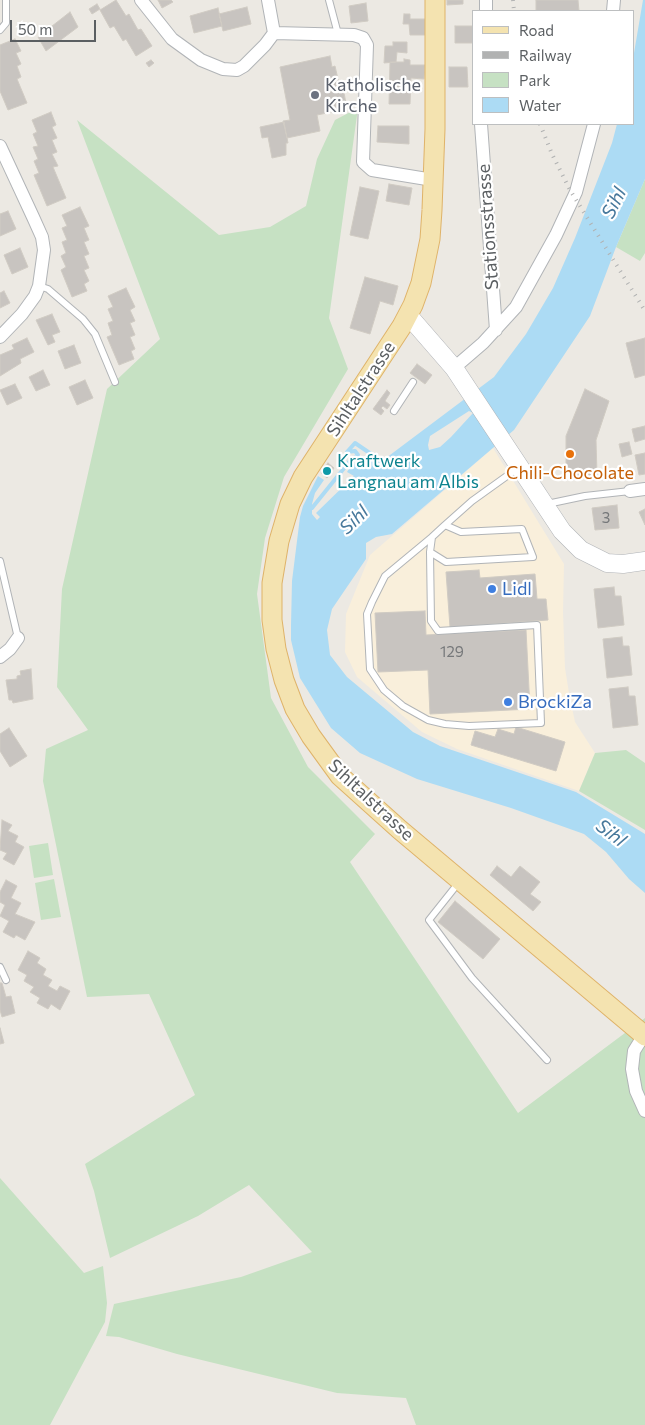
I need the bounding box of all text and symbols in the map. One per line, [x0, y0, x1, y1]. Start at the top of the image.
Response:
scale bar [12, 10, 99, 42]
legend [472, 10, 635, 125]
text: 50 m [18, 20, 52, 38]
text: Road [519, 21, 554, 39]
text: Railway [519, 46, 572, 64]
text: Park [519, 71, 550, 89]
place label: Katholische Kirche [325, 74, 421, 116]
marker: Katholische Kirche [309, 89, 321, 101]
text: Water [519, 96, 561, 114]
street label: Stationsstrasse [473, 163, 503, 291]
water label: Sihl [597, 184, 631, 222]
street label: Sihltalstrasse [322, 337, 400, 441]
marker: Chili-Chocolate [564, 448, 576, 460]
place label: Kraftwerk Langnau am Albis [337, 450, 479, 492]
place label: Chili-Chocolate [506, 462, 634, 484]
marker: Kraftwerk Langnau am Albis [321, 465, 333, 477]
water label: Sihl [335, 501, 373, 539]
house number: 3 [602, 509, 610, 527]
place label: Lidl [502, 578, 532, 600]
marker: Lidl [486, 583, 498, 595]
house number: 129 [440, 643, 464, 661]
place label: BrockiZa [518, 691, 592, 713]
marker: BrockiZa [502, 696, 514, 708]
street label: Sihltalstrasse [324, 755, 418, 845]
water label: Sihl [591, 814, 631, 852]

